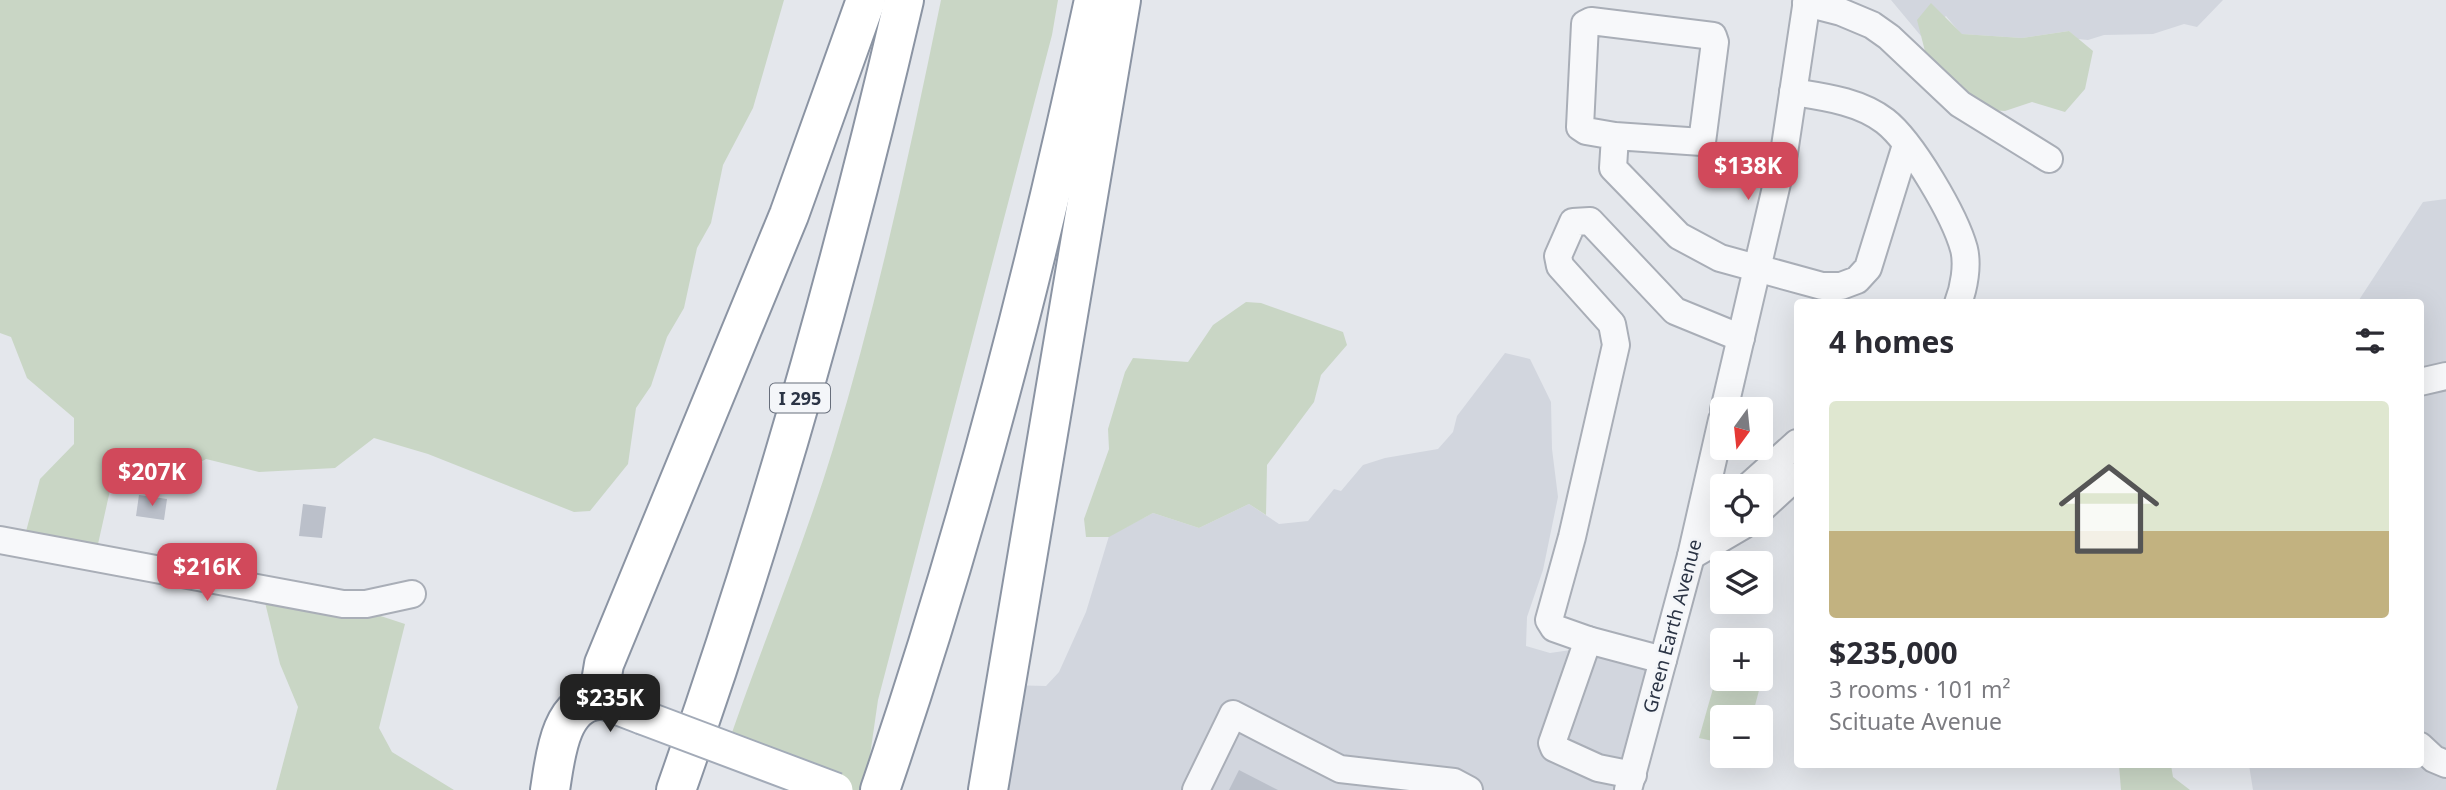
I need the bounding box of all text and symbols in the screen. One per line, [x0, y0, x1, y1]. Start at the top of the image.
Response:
pin: $138K [1699, 142, 1797, 202]
text: $138K [1714, 149, 1782, 181]
text: 4 homes [1829, 321, 1954, 362]
icon: filters [2351, 322, 2389, 360]
road number: I 295 [770, 384, 830, 412]
north arrow [1710, 397, 1773, 460]
map controls [1710, 397, 1773, 768]
icon: home [2046, 446, 2172, 572]
pin: $207K [103, 448, 201, 508]
text: $207K [118, 455, 186, 487]
button: locate [1710, 474, 1773, 537]
street label: Green Earth Avenue [1636, 536, 1708, 716]
pin: $216K [158, 544, 256, 603]
text: $216K [173, 550, 241, 582]
button: layers [1710, 551, 1773, 614]
button: + [1710, 628, 1773, 691]
text: $235,000 [1829, 632, 1958, 673]
text: 3 rooms · 101 m² [1829, 673, 2011, 705]
pin: $235K [561, 674, 659, 734]
text: $235K [576, 681, 644, 713]
button: − [1710, 705, 1773, 768]
text: Scituate Avenue [1829, 705, 2002, 737]

